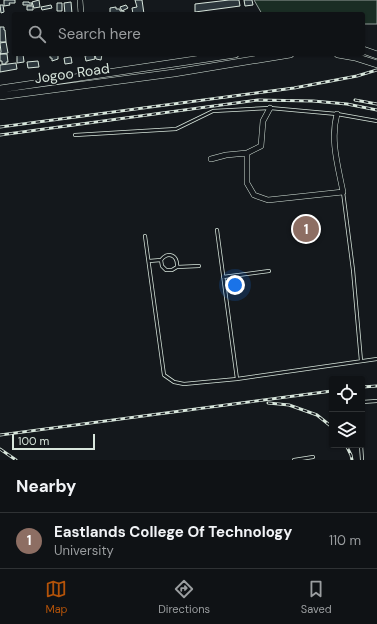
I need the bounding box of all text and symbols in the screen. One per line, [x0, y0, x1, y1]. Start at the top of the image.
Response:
search box [12, 12, 365, 56]
icon: search [26, 23, 48, 45]
text: Search here [58, 24, 141, 44]
street label: Jogoo Road [33, 59, 111, 87]
pin: 1 [293, 214, 319, 244]
your location [225, 275, 245, 295]
map controls [329, 376, 365, 448]
button: locate [329, 376, 365, 412]
button: layers [329, 412, 365, 448]
scale bar [12, 432, 95, 451]
text: 100 m [18, 434, 49, 448]
text: Nearby [16, 475, 76, 497]
text: Eastlands College Of Technology [54, 522, 292, 542]
text: 1 [27, 532, 31, 549]
text: 110 m [329, 532, 361, 549]
text: University [54, 542, 114, 559]
tab: Map [45, 578, 68, 616]
tab: Directions [158, 578, 210, 616]
tab: Saved [301, 578, 332, 616]

